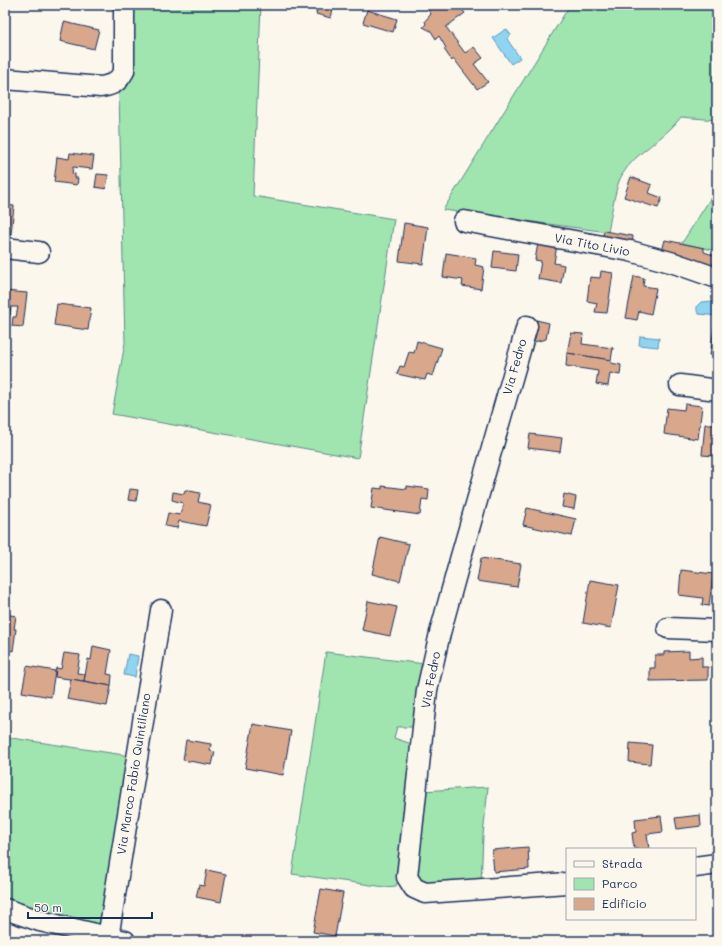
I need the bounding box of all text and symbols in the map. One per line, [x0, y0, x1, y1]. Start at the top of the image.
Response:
street label: Via Tito Livio [553, 229, 631, 259]
street label: Via Fedro [498, 337, 530, 397]
street label: Via Fedro [417, 650, 443, 710]
street label: Via Marco Fabio Quintiliano [112, 692, 154, 856]
legend [566, 848, 696, 920]
text: Strada [602, 855, 643, 871]
text: Parco [602, 875, 637, 891]
scale bar [28, 894, 152, 920]
text: Edificio [602, 895, 646, 911]
text: 50 m [34, 899, 62, 915]

